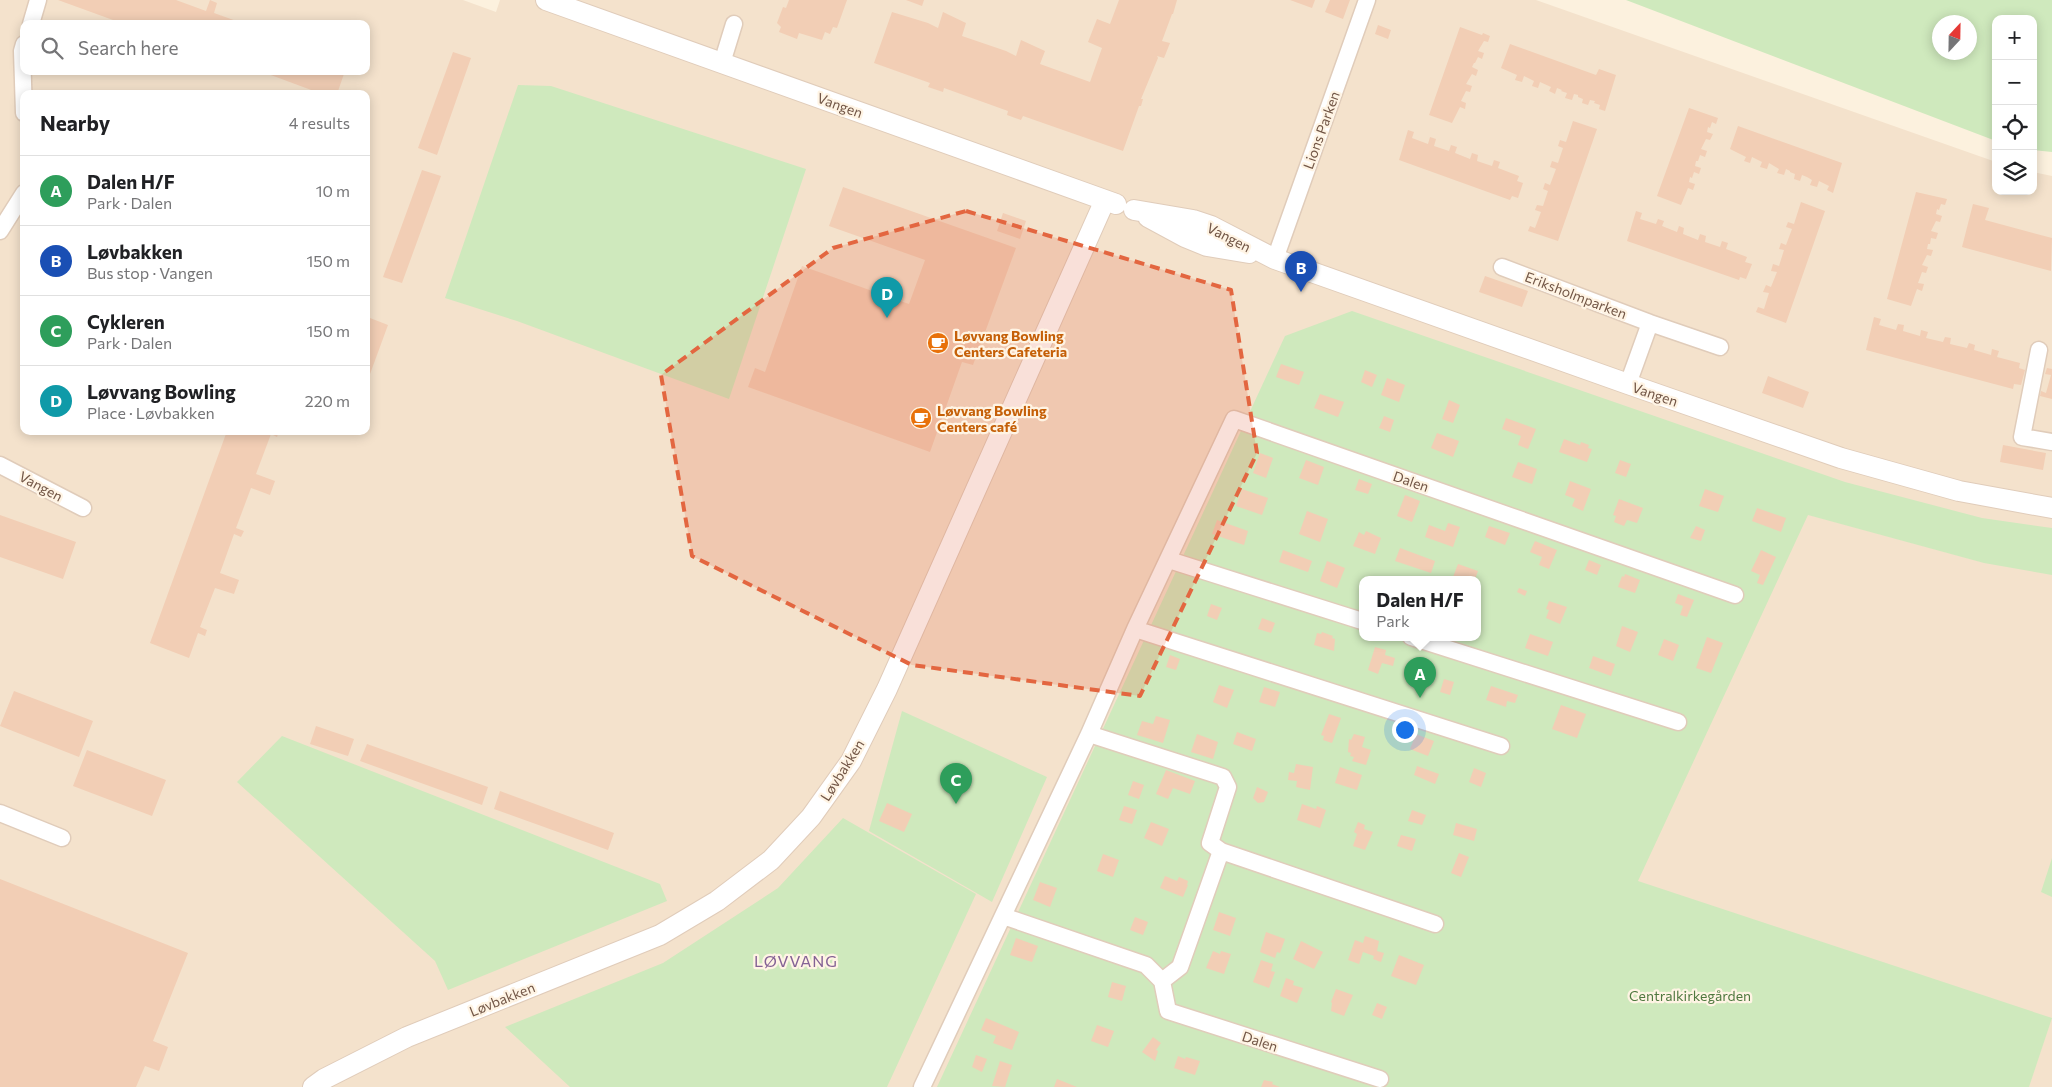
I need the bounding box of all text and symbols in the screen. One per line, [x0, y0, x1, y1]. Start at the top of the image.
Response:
north arrow [1932, 15, 1977, 60]
map controls [1992, 15, 2037, 195]
button: + [1992, 15, 2037, 60]
search box [20, 20, 370, 75]
icon: search [38, 34, 66, 62]
text: Search here [78, 36, 178, 59]
button: − [1992, 60, 2037, 105]
street label: Vangen [815, 89, 865, 121]
street label: Lions Parken [1299, 89, 1343, 171]
button: locate [1992, 105, 2037, 150]
text: Nearby [40, 110, 110, 135]
text: 4 results [289, 113, 350, 132]
button: layers [1992, 150, 2037, 195]
text: Dalen H/F [87, 170, 175, 193]
text: A [50, 181, 62, 200]
text: 10 m [316, 181, 350, 200]
text: Park · Dalen [87, 193, 172, 212]
street label: Vangen [1204, 219, 1254, 255]
text: Løvbakken [87, 240, 183, 263]
text: B [51, 251, 61, 270]
text: 150 m [307, 251, 350, 270]
pin: B [1285, 251, 1317, 292]
text: Bus stop · Vangen [87, 263, 213, 282]
street label: Eriksholmparken [1523, 268, 1629, 322]
pin: D [871, 277, 903, 318]
text: Cykleren [87, 310, 165, 333]
text: C [51, 321, 61, 340]
text: 150 m [307, 321, 350, 340]
place label: Løvvang Bowling Centers Cafeteria [954, 327, 1067, 360]
cafe icon: Løvvang Bowling Centers Cafeteria [926, 331, 950, 355]
text: Park · Dalen [87, 333, 172, 352]
street label: Vangen [1630, 378, 1680, 410]
text: Løvvang Bowling [87, 380, 236, 403]
text: D [50, 391, 62, 410]
text: 220 m [305, 391, 350, 410]
place label: Løvvang Bowling Centers café [937, 402, 1047, 435]
text: Place · Løvbakken [87, 403, 215, 422]
cafe icon: Løvvang Bowling Centers café [909, 406, 933, 430]
street label: Vangen [16, 467, 66, 505]
street label: Dalen [1391, 467, 1431, 495]
popup [1359, 576, 1481, 641]
text: Dalen H/F [1376, 588, 1464, 611]
text: Park [1376, 611, 1410, 630]
pin: A [1404, 657, 1436, 698]
your location [1392, 717, 1418, 743]
street label: Løvbakken [816, 736, 868, 804]
pin: C [940, 763, 972, 804]
district label: LØVVANG [754, 951, 838, 970]
street label: Løvbakken [467, 978, 537, 1020]
park label: Centralkirkegården [1629, 987, 1751, 1004]
street label: Dalen [1240, 1027, 1280, 1055]

